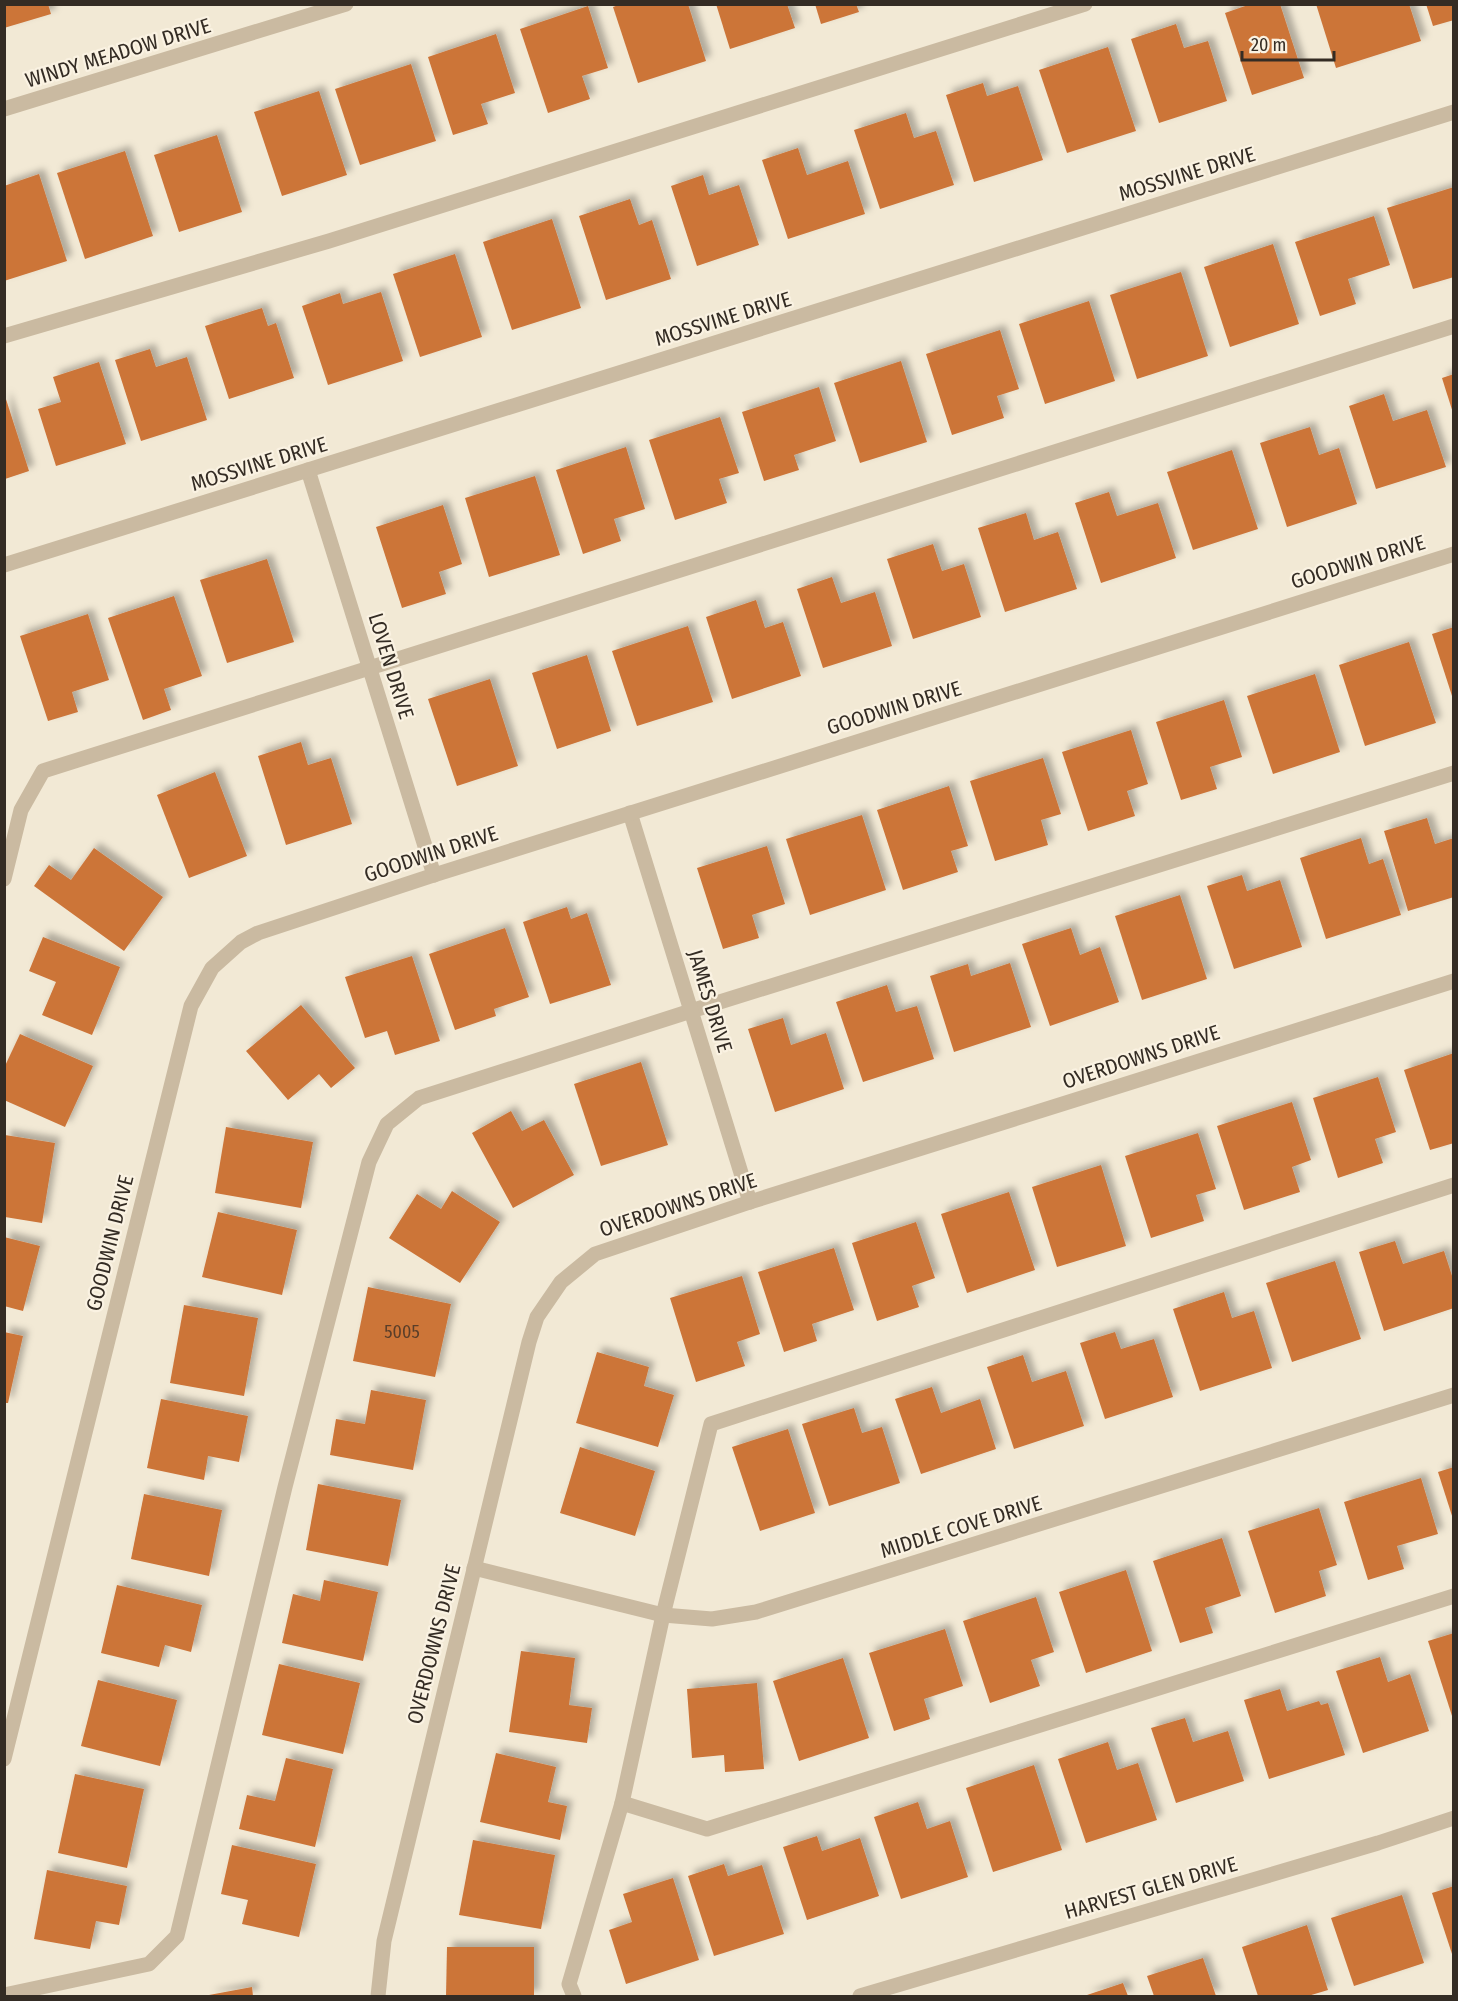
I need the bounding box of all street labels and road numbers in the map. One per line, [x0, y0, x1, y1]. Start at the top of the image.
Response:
street label: WINDY MEADOW DRIVE [22, 12, 214, 94]
street label: MOSSVINE DRIVE [1116, 141, 1259, 207]
street label: MOSSVINE DRIVE [652, 286, 795, 352]
street label: MOSSVINE DRIVE [188, 431, 331, 497]
street label: GOODWIN DRIVE [1288, 529, 1429, 595]
street label: LOVEN DRIVE [363, 610, 419, 722]
street label: GOODWIN DRIVE [824, 675, 965, 741]
street label: GOODWIN DRIVE [361, 820, 501, 888]
street label: JAMES DRIVE [682, 946, 738, 1056]
street label: OVERDOWNS DRIVE [1059, 1019, 1223, 1095]
street label: OVERDOWNS DRIVE [596, 1167, 760, 1243]
street label: GOODWIN DRIVE [81, 1172, 139, 1314]
street label: MIDDLE COVE DRIVE [877, 1490, 1045, 1564]
street label: OVERDOWNS DRIVE [402, 1561, 466, 1727]
street label: HARVEST GLEN DRIVE [1062, 1851, 1241, 1925]

